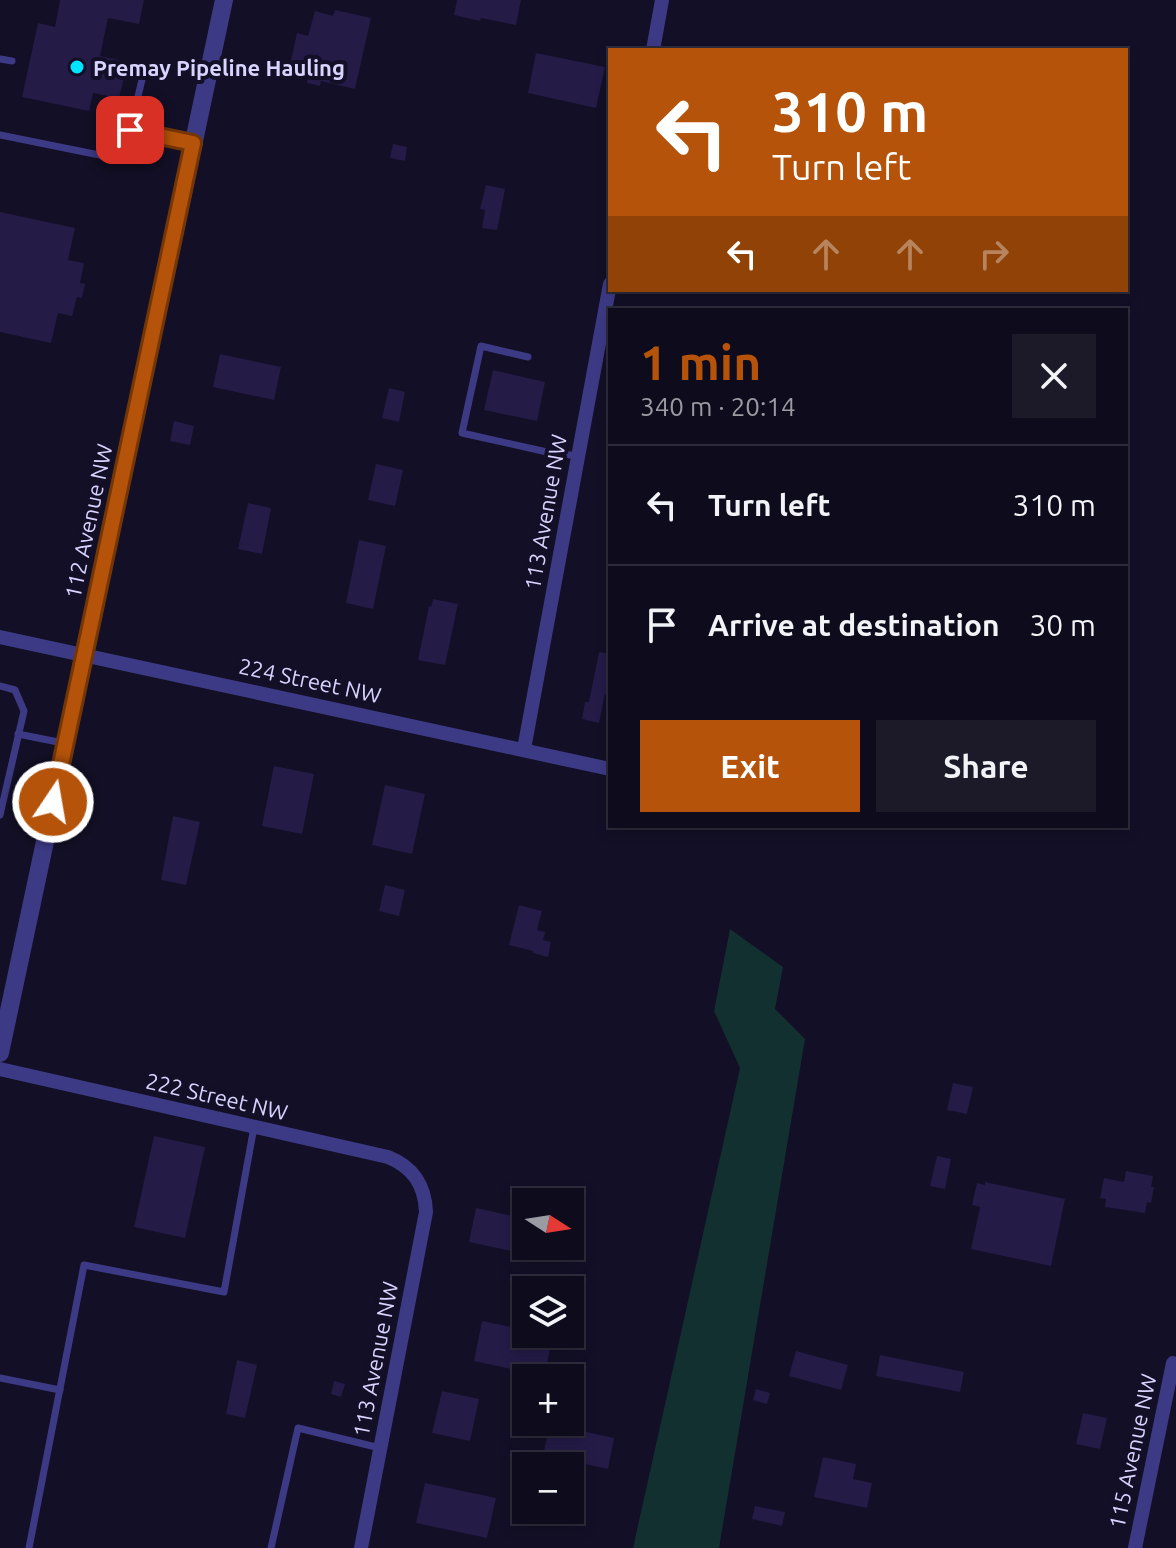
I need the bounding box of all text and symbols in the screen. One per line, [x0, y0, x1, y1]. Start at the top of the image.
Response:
place label: Premay Pipeline Hauling [93, 55, 345, 80]
marker: Premay Pipeline Hauling [68, 58, 86, 76]
icon: left [640, 80, 744, 184]
text: 310 m [772, 80, 928, 143]
pin [96, 96, 164, 164]
icon: arrive [108, 108, 152, 152]
text: Turn left [772, 146, 911, 187]
icon: left [720, 232, 764, 276]
icon: ahead [804, 232, 848, 276]
icon: ahead [888, 232, 932, 276]
icon: right [972, 232, 1016, 276]
button: close [1012, 334, 1096, 418]
text: 1 min [640, 335, 761, 389]
text: 340 m · 20:14 [640, 392, 796, 421]
street label: 113 Avenue NW [519, 432, 571, 592]
street label: 112 Avenue NW [59, 441, 117, 601]
icon: left [640, 483, 684, 527]
text: Turn left [708, 488, 830, 522]
text: 310 m [1012, 488, 1096, 522]
icon: arrive [640, 603, 684, 647]
text: Arrive at destination [708, 608, 1000, 642]
text: 30 m [1029, 608, 1096, 642]
street label: 224 Street NW [237, 653, 383, 707]
button: Exit [640, 720, 860, 812]
button: Share [876, 720, 1096, 812]
position arrow [11, 760, 95, 844]
street label: 222 Street NW [144, 1068, 290, 1124]
north arrow [512, 1188, 584, 1260]
map controls [512, 1188, 584, 1524]
button: layers [512, 1276, 584, 1348]
street label: 113 Avenue NW [348, 1279, 402, 1439]
button: + [512, 1364, 584, 1436]
street label: 115 Avenue NW [1103, 1371, 1161, 1531]
button: − [512, 1452, 584, 1524]

